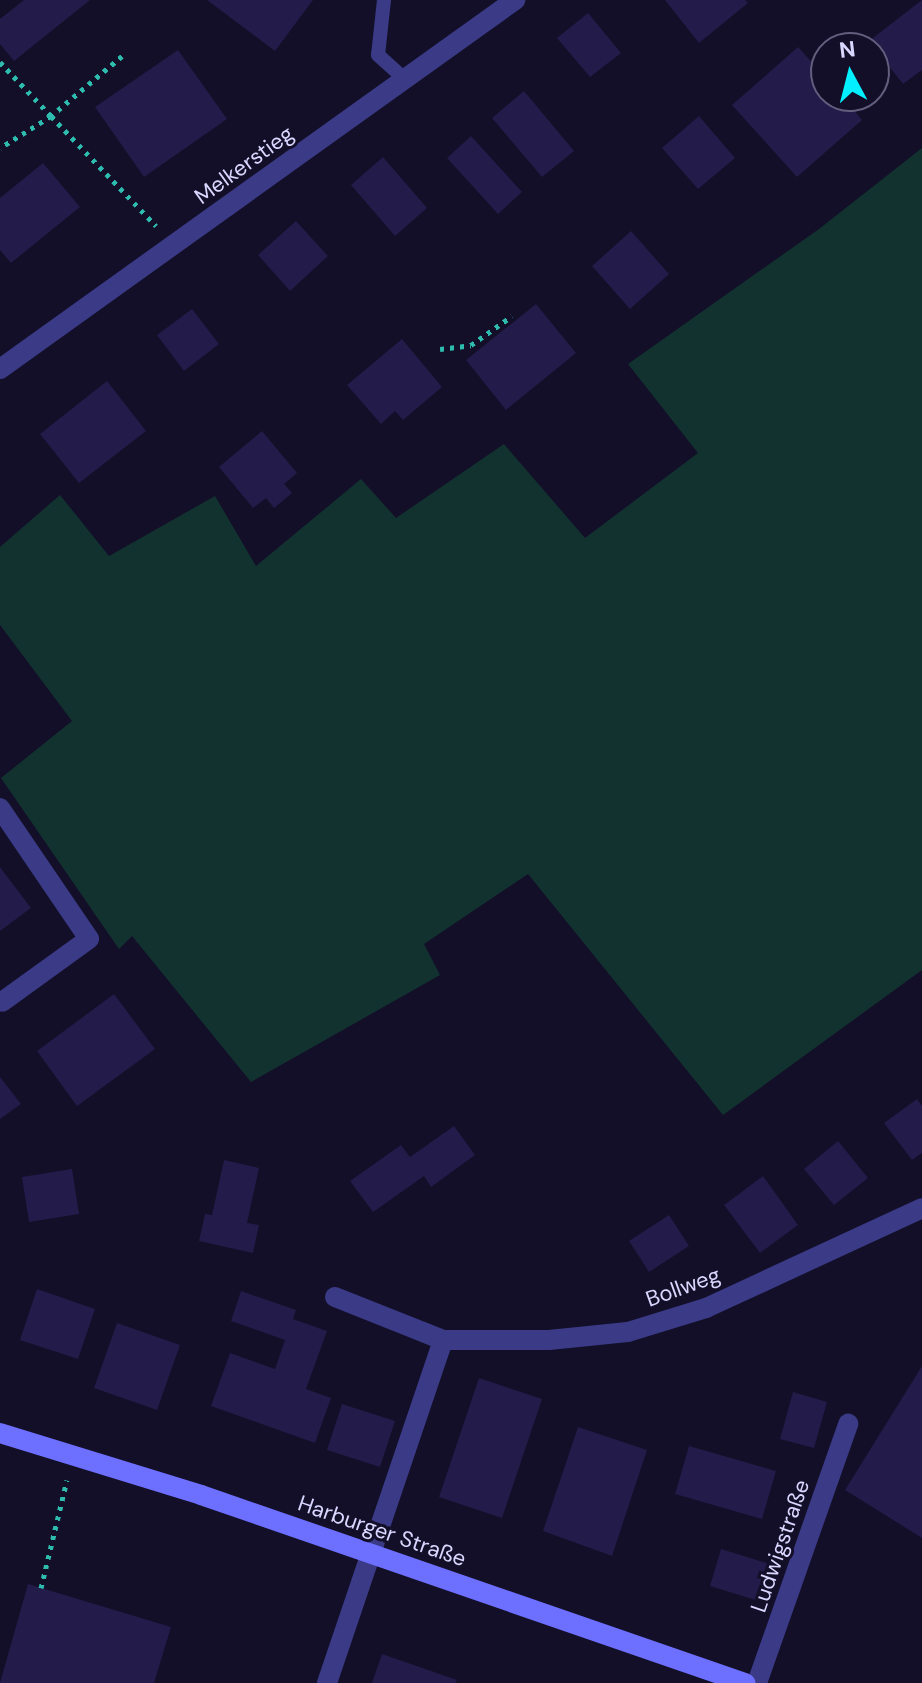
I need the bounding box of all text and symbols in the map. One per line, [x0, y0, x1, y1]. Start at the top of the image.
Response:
north arrow [810, 32, 890, 112]
text: N [838, 34, 857, 65]
street label: Melkerstieg [189, 120, 299, 210]
street label: Bollweg [642, 1261, 724, 1313]
street label: Ludwigstraße [745, 1476, 815, 1616]
street label: Harburger Straße [295, 1490, 469, 1572]

